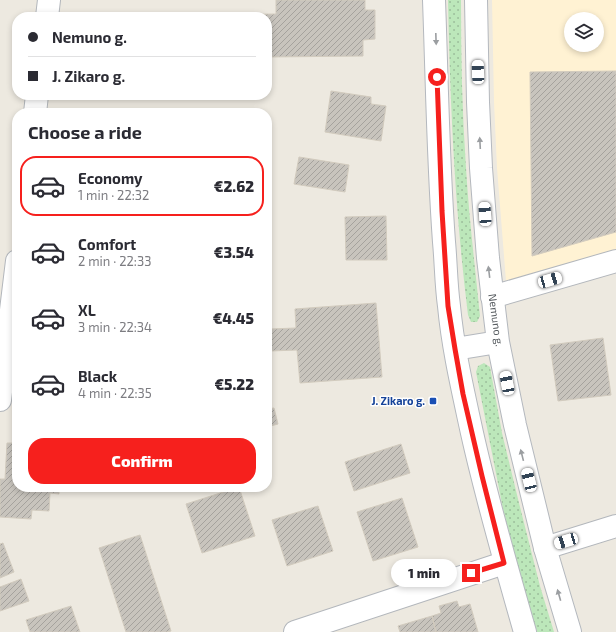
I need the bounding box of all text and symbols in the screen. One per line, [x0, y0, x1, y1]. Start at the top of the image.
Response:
map controls [564, 12, 604, 52]
button: layers [564, 12, 604, 52]
text: Nemuno g. [52, 28, 127, 46]
one-way arrow [432, 33, 439, 45]
car [472, 60, 484, 84]
text: J. Zikaro g. [52, 67, 125, 85]
route start [428, 68, 446, 86]
text: Choose a ride [28, 121, 142, 143]
one-way arrow [477, 137, 484, 149]
icon: car [30, 168, 66, 204]
text: Economy [78, 169, 143, 187]
text: €2.62 [214, 177, 254, 195]
text: 1 min · 22:32 [78, 187, 149, 203]
car [478, 202, 492, 226]
icon: car [30, 234, 66, 270]
text: Comfort [78, 235, 136, 253]
text: €3.54 [214, 243, 254, 261]
text: 2 min · 22:33 [78, 253, 151, 269]
one-way arrow [486, 266, 493, 278]
car [537, 271, 563, 289]
street label: Nemuno g. [486, 293, 507, 347]
icon: car [30, 300, 66, 336]
text: XL [78, 301, 96, 319]
text: €4.45 [213, 309, 254, 327]
text: 3 min · 22:34 [78, 319, 152, 335]
icon: car [30, 366, 66, 402]
text: Black [78, 367, 117, 385]
car [499, 370, 515, 396]
text: €5.22 [214, 375, 254, 393]
text: 4 min · 22:35 [78, 385, 152, 401]
place label: J. Zikaro g. [371, 394, 425, 407]
marker: J. Zikaro g. [428, 396, 438, 406]
button: Confirm [28, 438, 256, 484]
one-way arrow [519, 449, 525, 461]
car [520, 467, 538, 493]
car [553, 532, 579, 550]
callout: 1 min [391, 559, 457, 587]
route end [462, 564, 480, 582]
text: 1 min [408, 565, 440, 581]
one-way arrow [556, 588, 562, 600]

